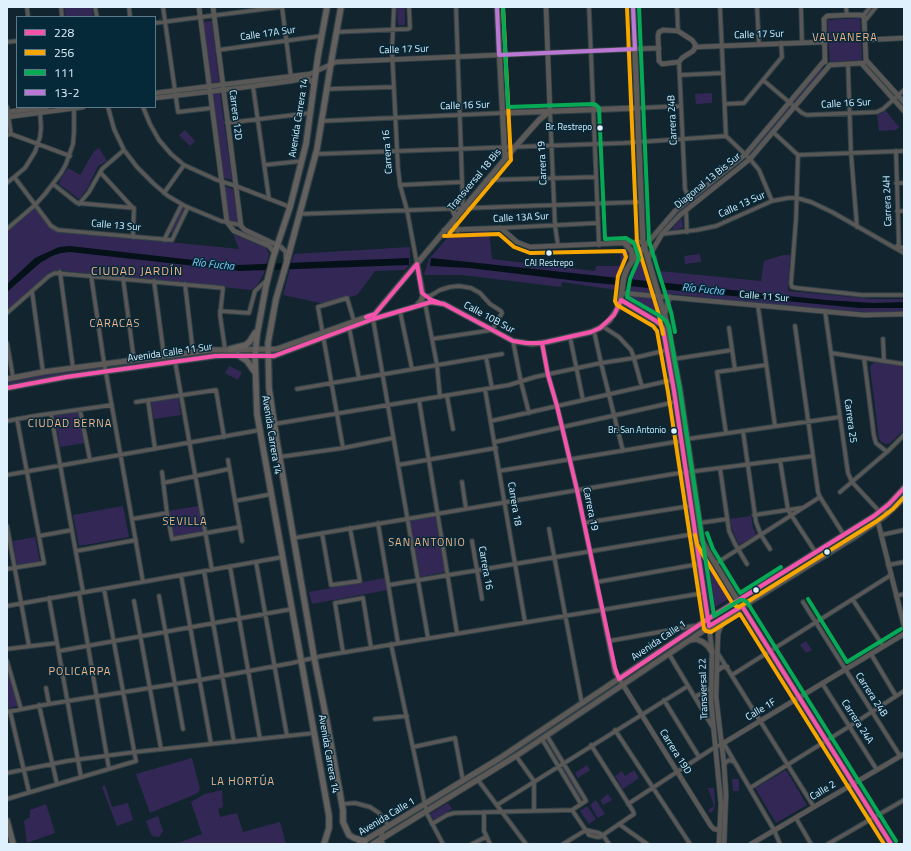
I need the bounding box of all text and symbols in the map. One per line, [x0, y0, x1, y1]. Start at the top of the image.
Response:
legend [16, 16, 156, 108]
text: 228 [54, 23, 74, 42]
street label: Calle 17A Sur [240, 24, 296, 44]
street label: Calle 17 Sur [734, 28, 784, 42]
district label: VALVANERA [812, 31, 878, 45]
text: 256 [54, 43, 74, 62]
street label: Calle 17 Sur [379, 43, 429, 57]
text: 111 [54, 63, 74, 82]
street label: Avenida Carrera 14 [287, 78, 311, 158]
text: 13-2 [54, 83, 79, 102]
street label: Carrera 12D [226, 89, 244, 141]
street label: Carrera 24B [666, 95, 680, 145]
street label: Calle 16 Sur [821, 97, 871, 111]
street label: Calle 16 Sur [440, 99, 490, 113]
place label: Br. Restrepo [545, 123, 592, 133]
marker: Br. Restrepo [595, 123, 605, 133]
street label: Carrera 16 [380, 130, 396, 174]
street label: Carrera 19 [536, 141, 550, 185]
street label: Transversal 18 Bis [446, 147, 504, 213]
street label: Diagonal 13 Bis Sur [672, 151, 744, 211]
street label: Carrera 24H [881, 175, 895, 227]
street label: Calle 13 Sur [717, 189, 767, 221]
street label: Calle 13A Sur [493, 211, 549, 225]
street label: Calle 13 Sur [91, 218, 141, 234]
marker: CAI Restrepo [544, 248, 554, 258]
water label: Río Fucha [191, 256, 235, 274]
place label: CAI Restrepo [525, 259, 573, 269]
district label: CIUDAD JARDÍN [91, 265, 183, 279]
water label: Río Fucha [681, 281, 725, 299]
street label: Calle 11 Sur [739, 289, 789, 305]
street label: Calle 10B Sur [461, 300, 517, 336]
district label: CARACAS [89, 317, 141, 331]
street label: Avenida Calle 11 Sur [127, 341, 213, 365]
street label: Avenida Carrera 14 [259, 395, 283, 475]
street label: Carrera 25 [841, 398, 859, 444]
district label: CIUDAD BERNA [28, 417, 112, 431]
place label: Br. San Antonio [608, 426, 666, 436]
marker: Br. San Antonio [669, 426, 679, 436]
street label: Carrera 18 [505, 481, 523, 527]
street label: Carrera 19 [580, 486, 600, 532]
district label: SEVILLA [162, 515, 208, 529]
district label: SAN ANTONIO [388, 536, 466, 550]
street label: Carrera 16 [475, 545, 495, 591]
unlabelled marker [822, 547, 832, 557]
unlabelled marker [751, 585, 761, 595]
street label: Avenida Calle 1 [629, 618, 689, 664]
street label: Transversal 22 [697, 658, 711, 720]
district label: POLICARPA [49, 665, 111, 679]
street label: Carrera 24B [852, 671, 890, 719]
street label: Calle 1F [744, 696, 778, 724]
street label: Carrera 24A [838, 698, 876, 746]
street label: Avenida Carrera 14 [315, 714, 341, 794]
street label: Carrera 19D [656, 727, 694, 777]
district label: LA HORTÚA [211, 775, 275, 789]
street label: Calle 2 [808, 779, 838, 803]
street label: Avenida Calle 1 [357, 795, 417, 839]

